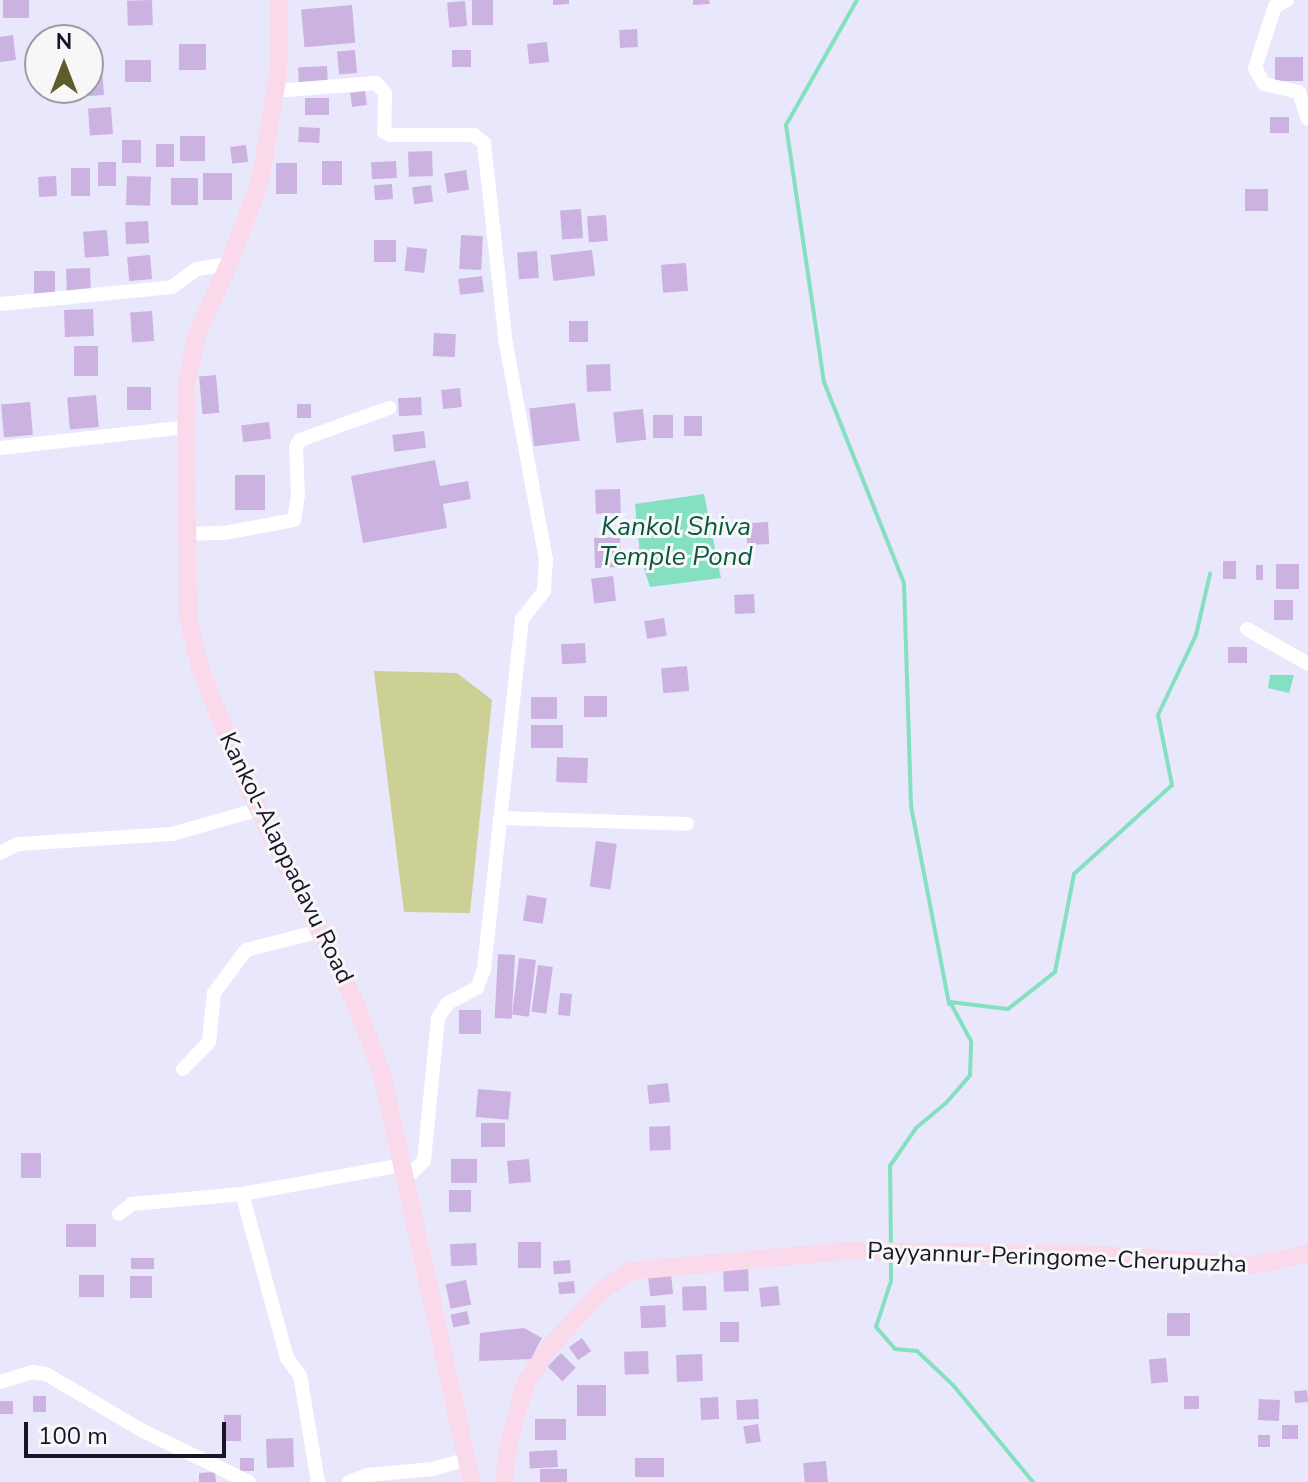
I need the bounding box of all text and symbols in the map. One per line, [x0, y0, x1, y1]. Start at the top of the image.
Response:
north arrow [24, 24, 104, 104]
text: N [56, 27, 72, 57]
water label: Kankol Shiva Temple Pond [599, 511, 753, 572]
street label: Kankol-Alappadavu Road [213, 728, 359, 988]
street label: Payyannur-Peringome-Cherupuzha [867, 1237, 1247, 1279]
scale bar [28, 1406, 230, 1456]
text: 100 m [38, 1420, 108, 1452]

